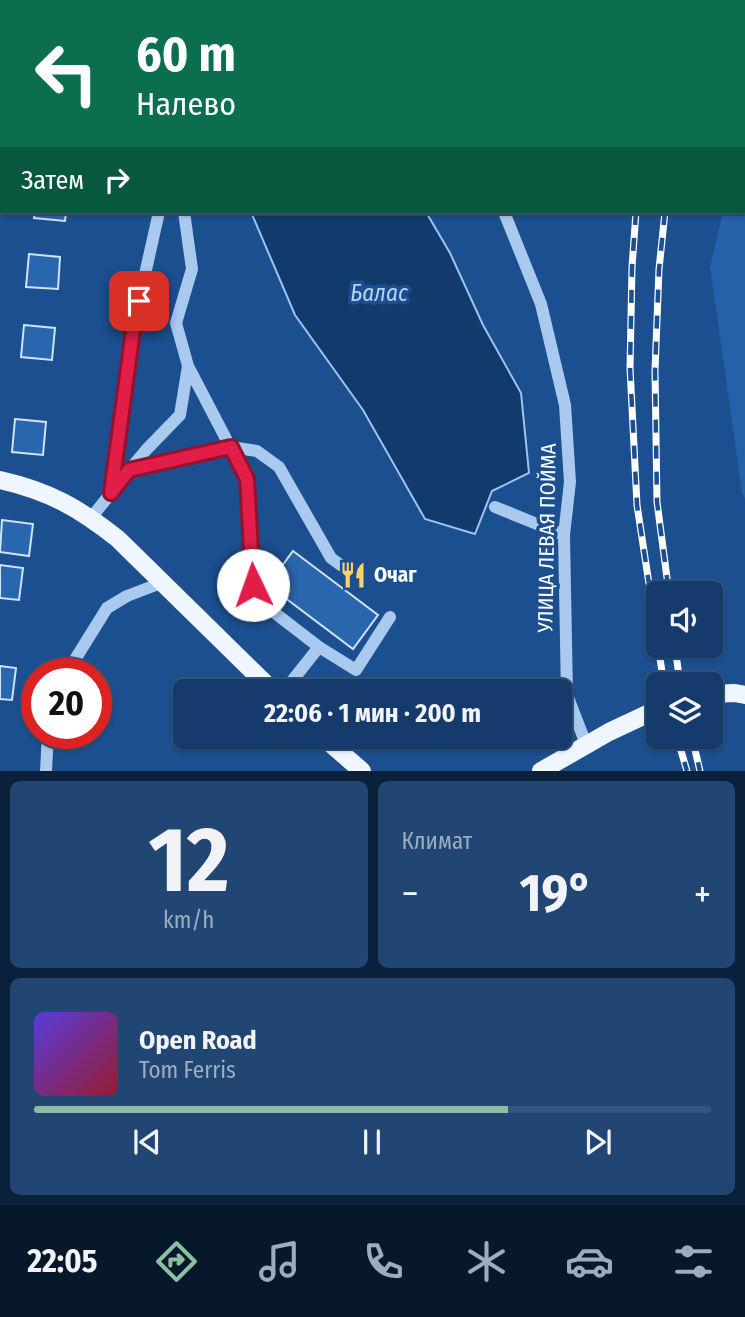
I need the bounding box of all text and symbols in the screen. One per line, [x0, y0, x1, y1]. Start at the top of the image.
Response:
text: 60 m [136, 25, 236, 84]
icon: left [21, 28, 112, 119]
text: Налево [136, 85, 236, 123]
icon: right [98, 161, 136, 199]
text: Затем [21, 165, 84, 196]
pin [109, 271, 169, 331]
water label: Балас [350, 279, 409, 307]
icon: arrive [120, 282, 158, 320]
street label: УЛИЦА ЛЕВАЯ ПОЙМА [532, 443, 562, 634]
position arrow [216, 548, 290, 622]
restaurant icon: Очаг [338, 560, 368, 590]
place label: Очаг [374, 562, 417, 588]
map controls [646, 581, 723, 749]
button: sound [646, 581, 723, 658]
speed limit sign: 20 [21, 658, 112, 749]
button: layers [646, 672, 723, 749]
text: 22:06 · 1 мин · 200 m [264, 698, 481, 729]
text: 12 [148, 806, 229, 915]
text: Климат [402, 827, 472, 855]
text: 19° [520, 862, 593, 925]
text: − [402, 871, 419, 917]
text: + [694, 871, 711, 917]
text: km/h [163, 906, 214, 934]
text: Open Road [139, 1025, 257, 1056]
text: Tom Ferris [139, 1056, 236, 1084]
icon: previous [128, 1123, 166, 1161]
icon: pause [353, 1123, 391, 1161]
icon: next [579, 1123, 617, 1161]
icon: directions [152, 1237, 201, 1286]
icon: music [255, 1237, 304, 1286]
icon: phone [359, 1237, 408, 1286]
icon: climate [462, 1237, 511, 1286]
icon: car [565, 1237, 614, 1286]
icon: filters [669, 1237, 718, 1286]
text: 22:05 [27, 1242, 97, 1280]

